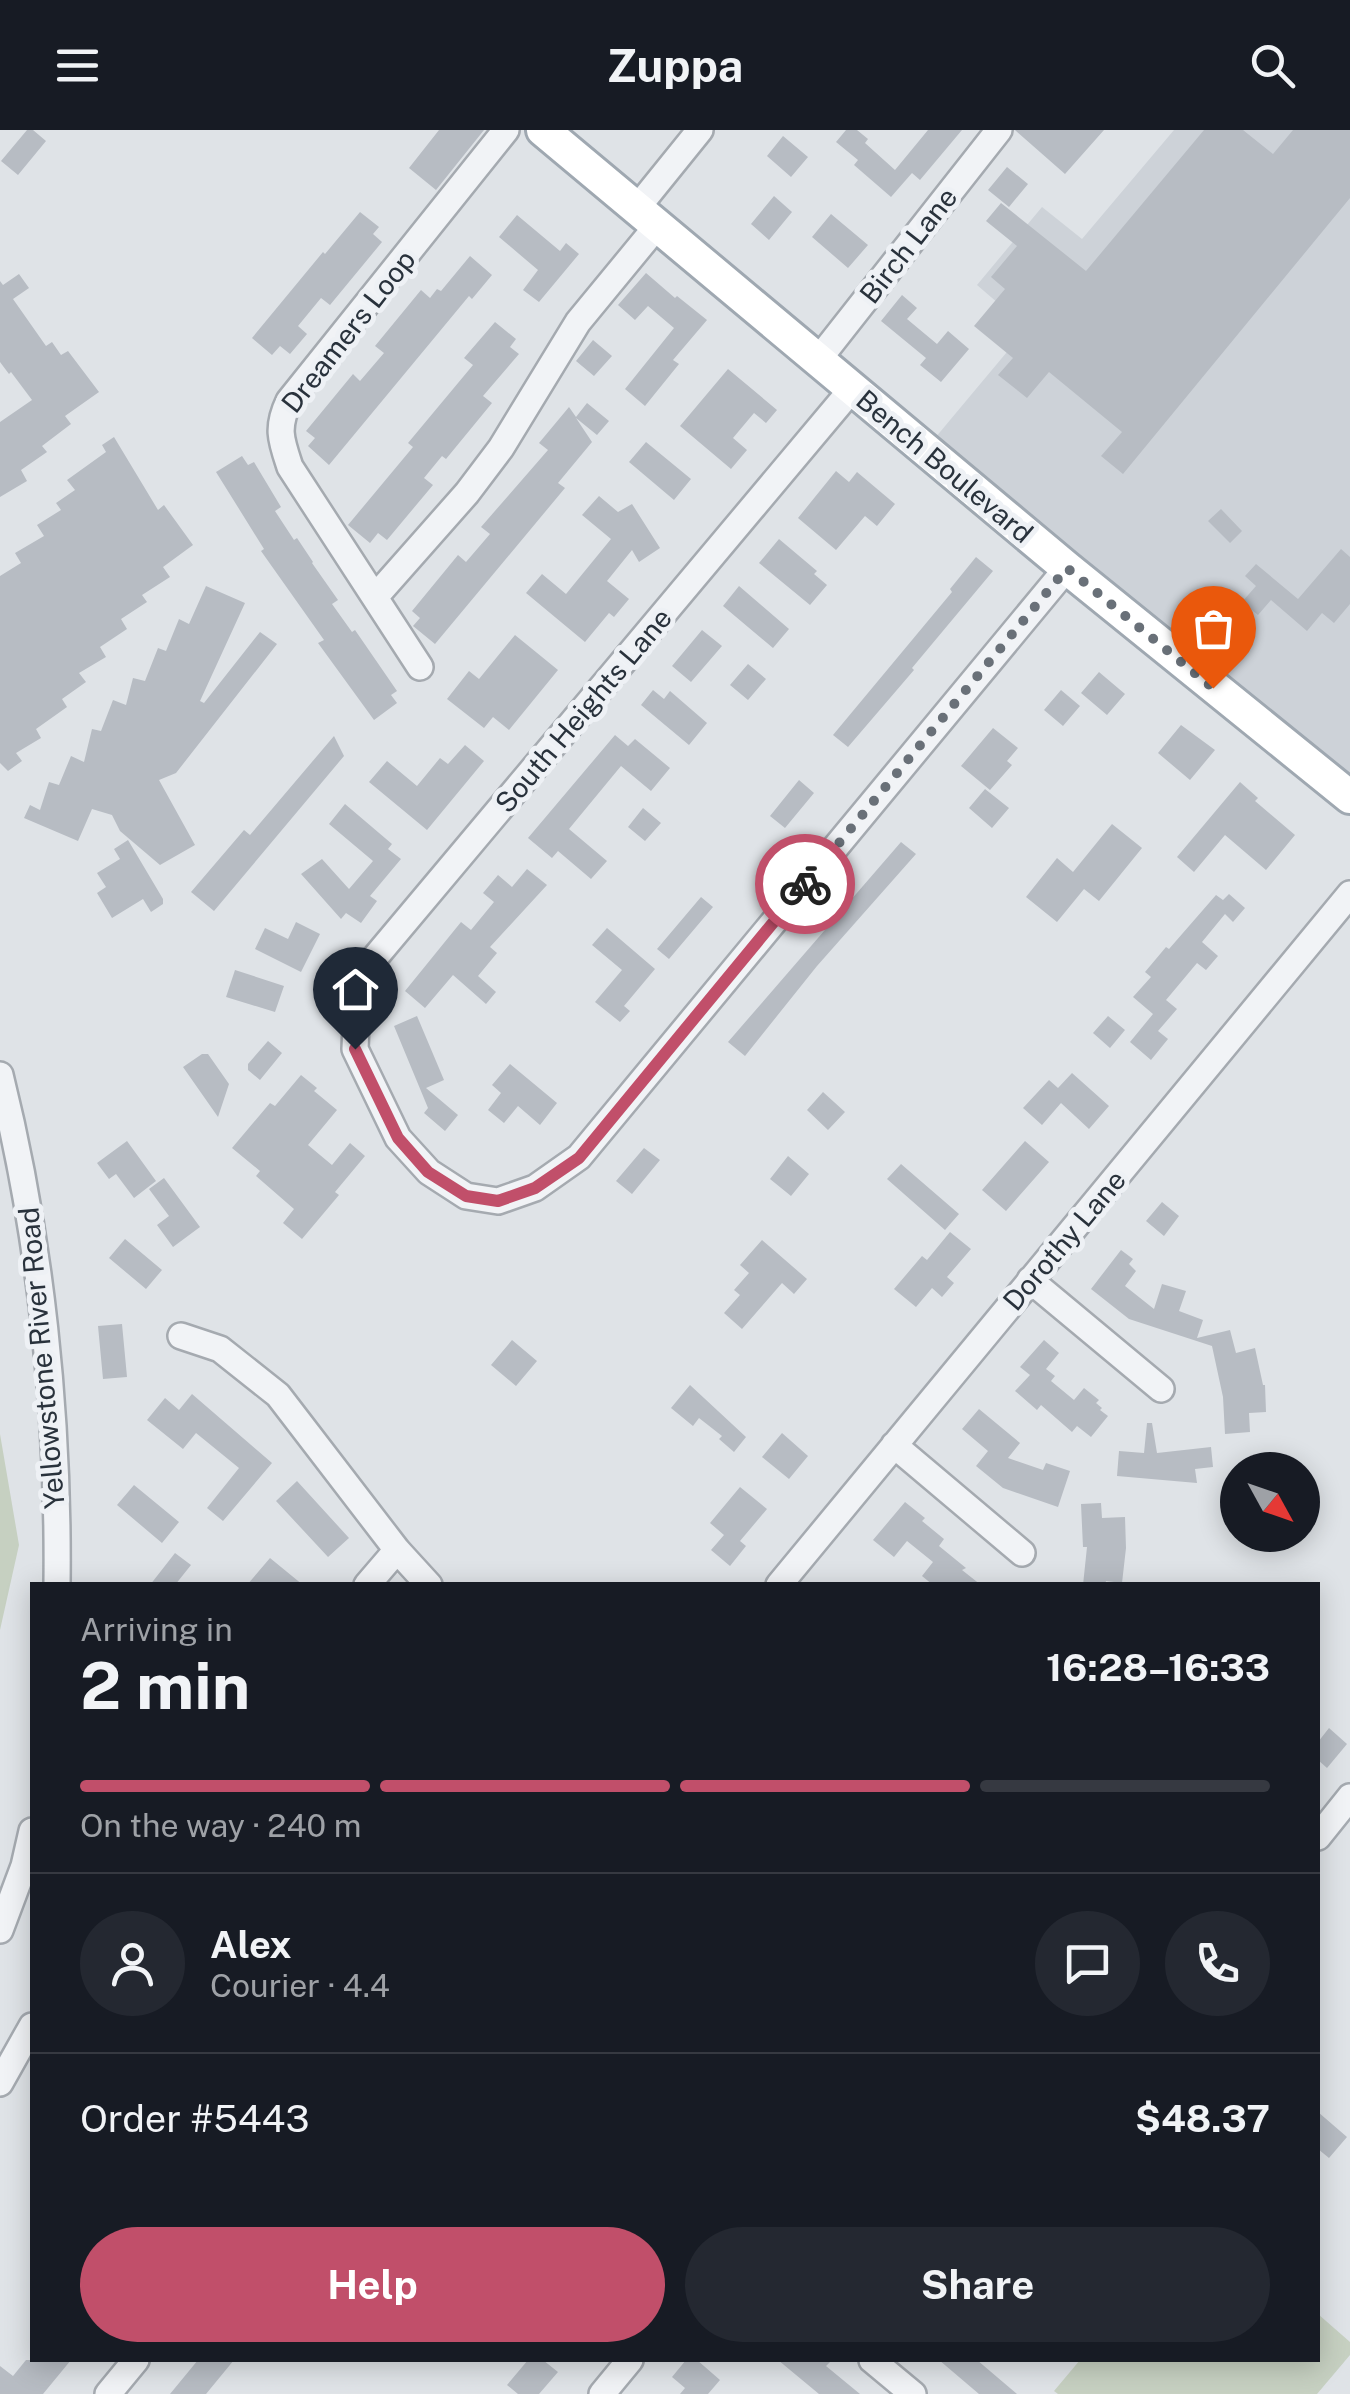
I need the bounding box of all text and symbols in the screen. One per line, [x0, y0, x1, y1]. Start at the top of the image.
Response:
icon: menu [50, 38, 105, 93]
icon: search [1245, 38, 1300, 93]
text: Zuppa [607, 39, 743, 92]
street label: Birch Lane [853, 181, 963, 309]
street label: Dreamers Loop [274, 243, 422, 419]
street label: Bench Boulevard [850, 383, 1040, 549]
pin [1171, 586, 1256, 689]
street label: South Heights Lane [488, 601, 678, 819]
icon: bag [1186, 601, 1241, 656]
courier [755, 834, 855, 934]
icon: bike [778, 857, 833, 912]
pin [313, 947, 398, 1050]
icon: home [328, 962, 383, 1017]
street label: Dorothy Lane [996, 1163, 1132, 1317]
street label: Yellowstone River Road [11, 1206, 71, 1510]
north arrow [1220, 1452, 1320, 1552]
map controls [1220, 1452, 1320, 1552]
text: Arriving in [80, 1611, 233, 1648]
text: 16:28–16:33 [1046, 1645, 1270, 1690]
text: 2 min [80, 1647, 250, 1724]
text: On the way · 240 m [80, 1807, 362, 1844]
button: person [80, 1911, 185, 2016]
button: chat [1035, 1911, 1140, 2016]
button: phone [1165, 1911, 1270, 2016]
text: Alex [210, 1922, 292, 1967]
text: Courier · 4.4 [210, 1967, 390, 2004]
text: Order #5443 [80, 2096, 309, 2141]
text: $48.37 [1135, 2096, 1270, 2141]
button: Help [80, 2227, 665, 2342]
button: Share [685, 2227, 1270, 2342]

